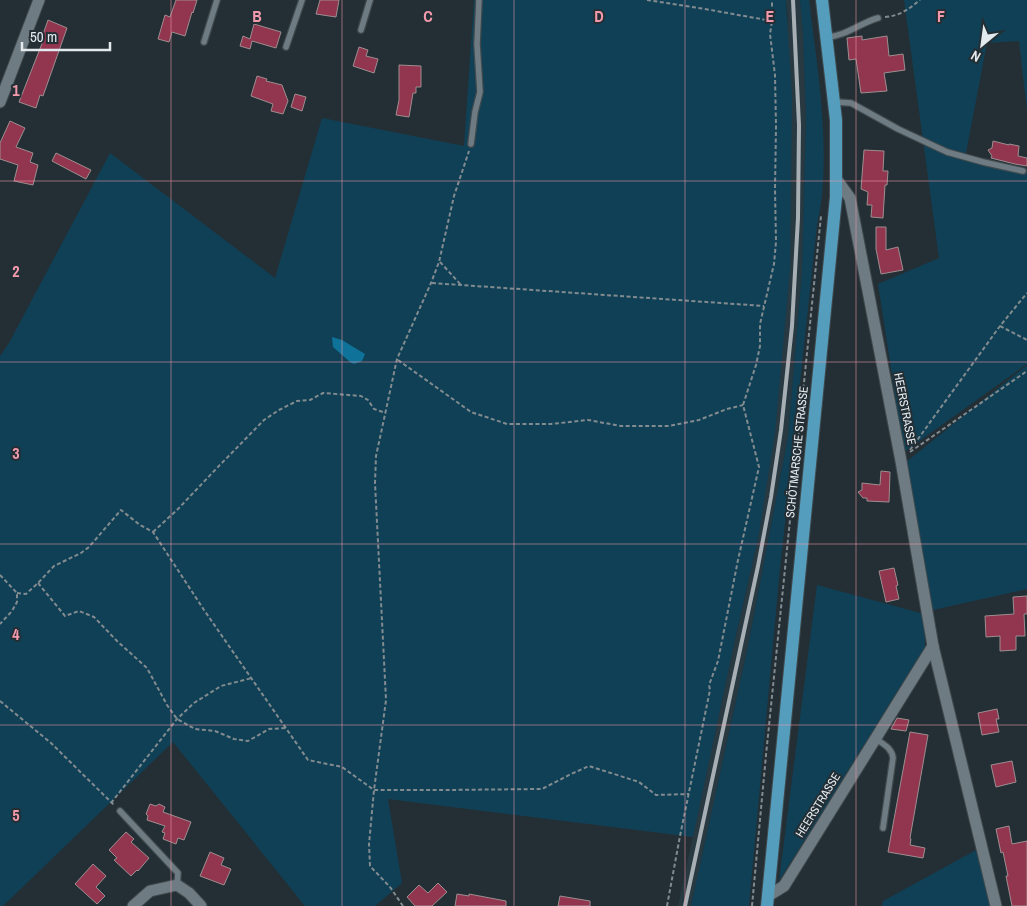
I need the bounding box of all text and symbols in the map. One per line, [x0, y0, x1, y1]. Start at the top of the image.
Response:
text: B [252, 5, 262, 27]
text: C [423, 5, 433, 27]
text: D [594, 5, 604, 27]
text: E [766, 5, 775, 27]
text: F [937, 5, 945, 27]
scale bar [22, 20, 110, 52]
north arrow [957, 20, 1007, 70]
text: 50 m [30, 26, 57, 47]
text: N [968, 46, 984, 66]
text: 1 [12, 79, 20, 101]
text: 2 [12, 260, 20, 282]
street label: HEERSTRASSE [890, 372, 920, 446]
street label: SCHÖTMARSCHE STRASSE [781, 385, 812, 519]
text: 3 [12, 442, 20, 464]
text: 4 [12, 623, 20, 645]
street label: HEERSTRASSE [792, 770, 844, 840]
text: 5 [12, 804, 20, 826]

